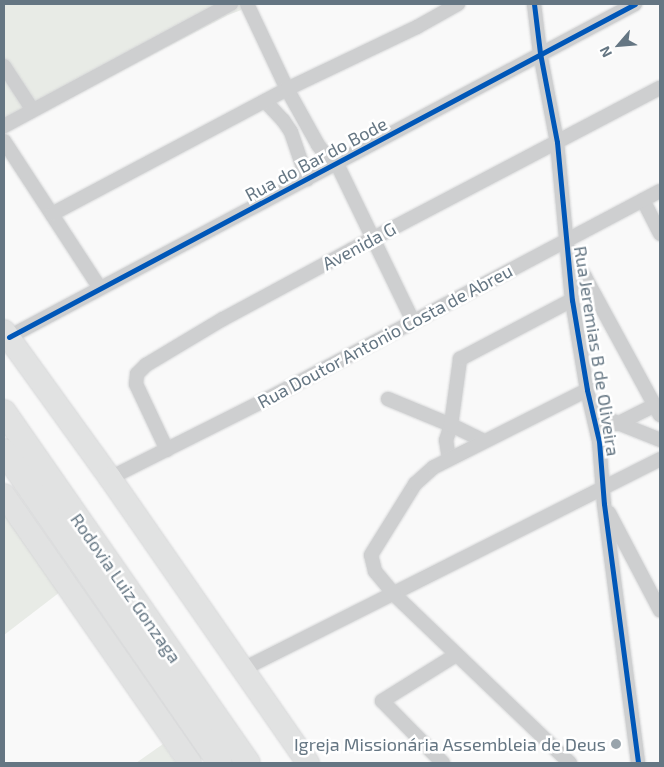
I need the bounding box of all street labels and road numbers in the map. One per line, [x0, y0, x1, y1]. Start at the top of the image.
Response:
street label: Rua do Bar do Bode [241, 112, 391, 206]
street label: Avenida G [318, 218, 400, 274]
street label: Rua Jeremias B de Oliveira [570, 244, 624, 458]
street label: Rua Doutor Antonio Costa de Abreu [253, 259, 517, 413]
street label: Rodovia Luiz Gonzaga [66, 509, 186, 667]

